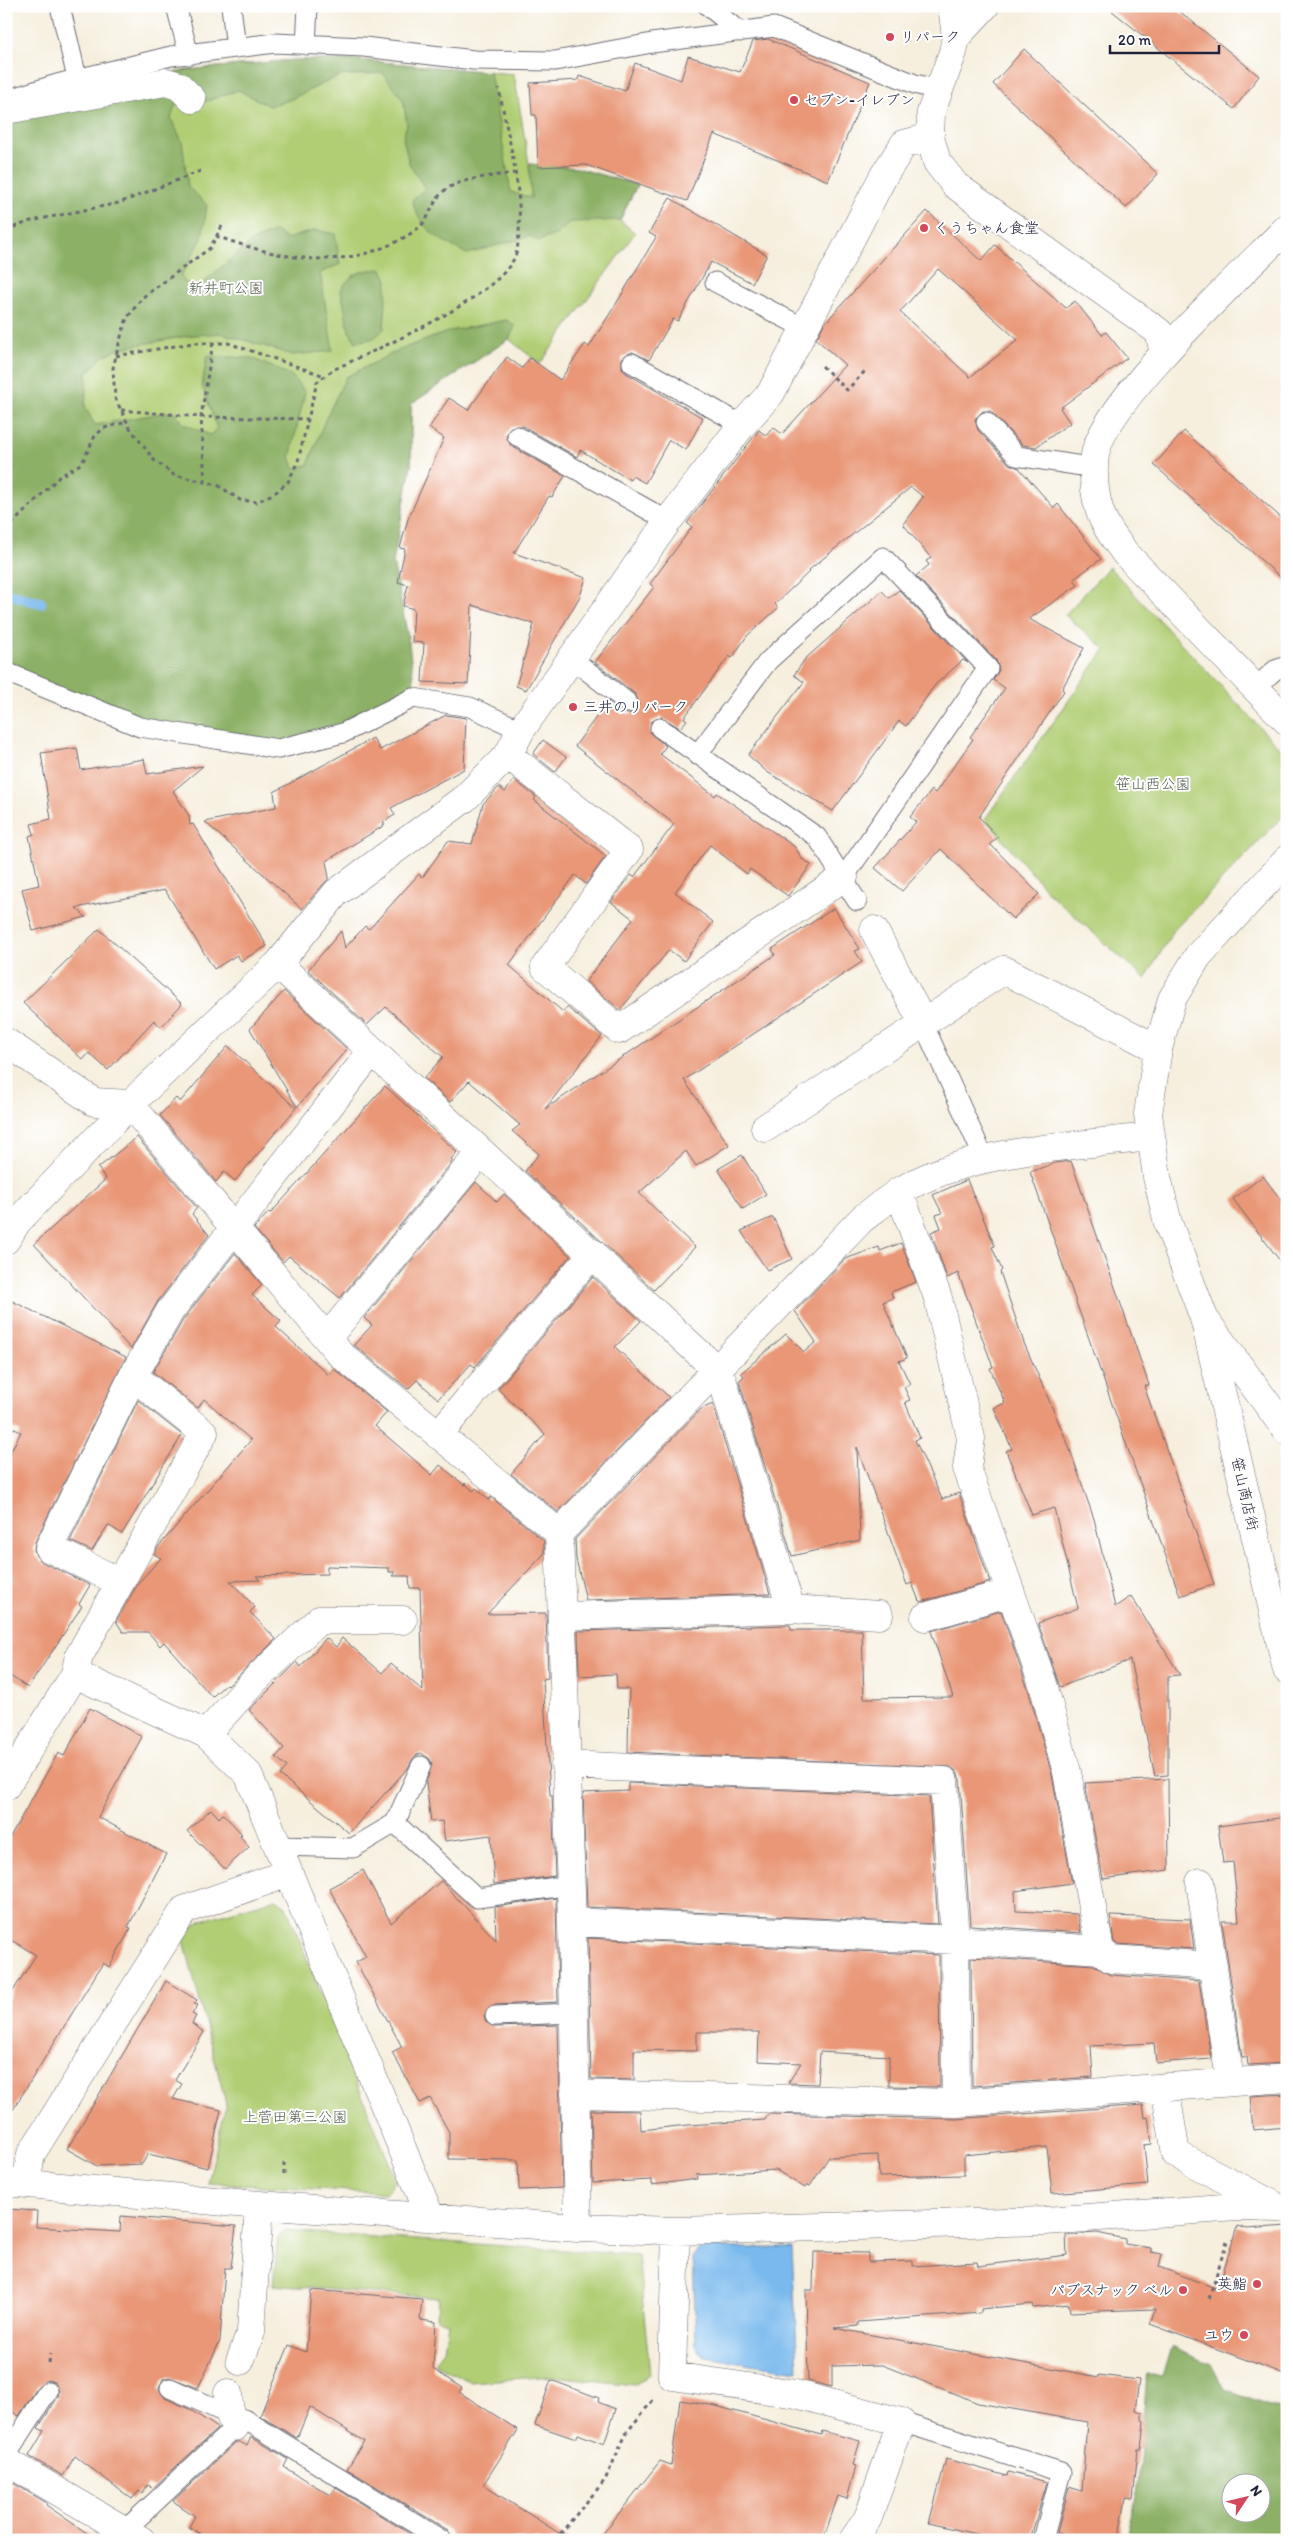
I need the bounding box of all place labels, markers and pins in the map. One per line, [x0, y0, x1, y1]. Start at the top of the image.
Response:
place label: リパーク [900, 28, 960, 46]
marker: リパーク [884, 31, 896, 43]
place label: セブン-イレブン [804, 91, 915, 109]
marker: セブン-イレブン [788, 94, 800, 106]
place label: くうちゃん食堂 [934, 219, 1039, 237]
marker: くうちゃん食堂 [918, 222, 930, 234]
place label: 三井のリパーク [583, 698, 688, 716]
marker: 三井のリパーク [567, 701, 579, 713]
place label: 英鮨 [1217, 2275, 1247, 2293]
marker: 英鮨 [1251, 2278, 1263, 2290]
place label: パブスナック ベル [1050, 2281, 1173, 2299]
marker: パブスナック ベル [1177, 2284, 1189, 2296]
place label: ユウ [1204, 2326, 1234, 2344]
marker: ユウ [1238, 2329, 1250, 2341]

